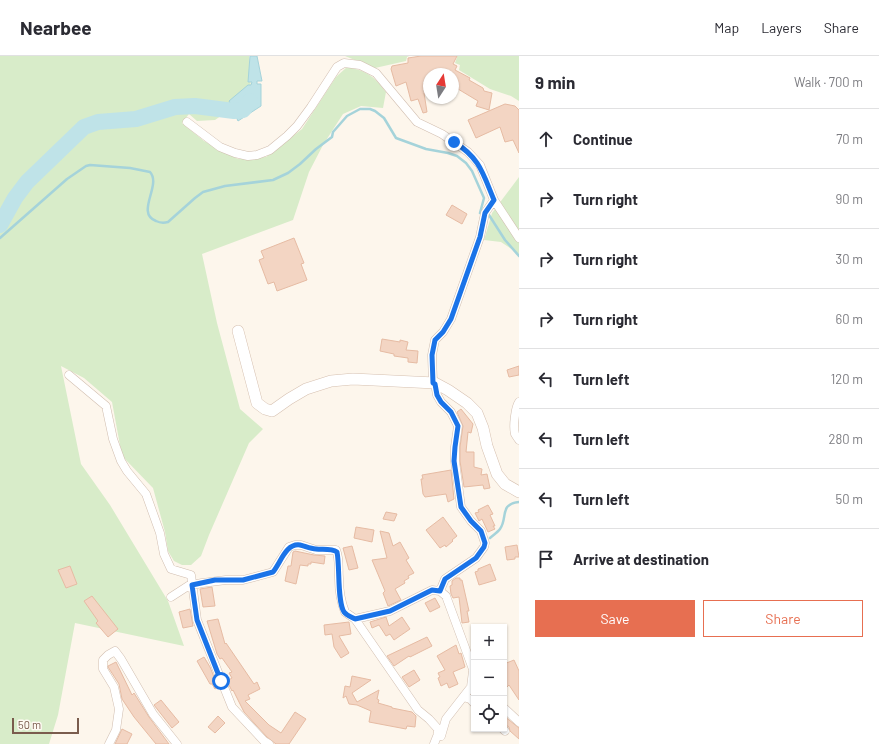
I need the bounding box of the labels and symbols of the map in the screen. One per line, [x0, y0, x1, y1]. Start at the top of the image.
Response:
north arrow [423, 68, 459, 104]
route end [445, 133, 463, 151]
route start [212, 672, 230, 690]
scale bar [12, 716, 79, 735]

